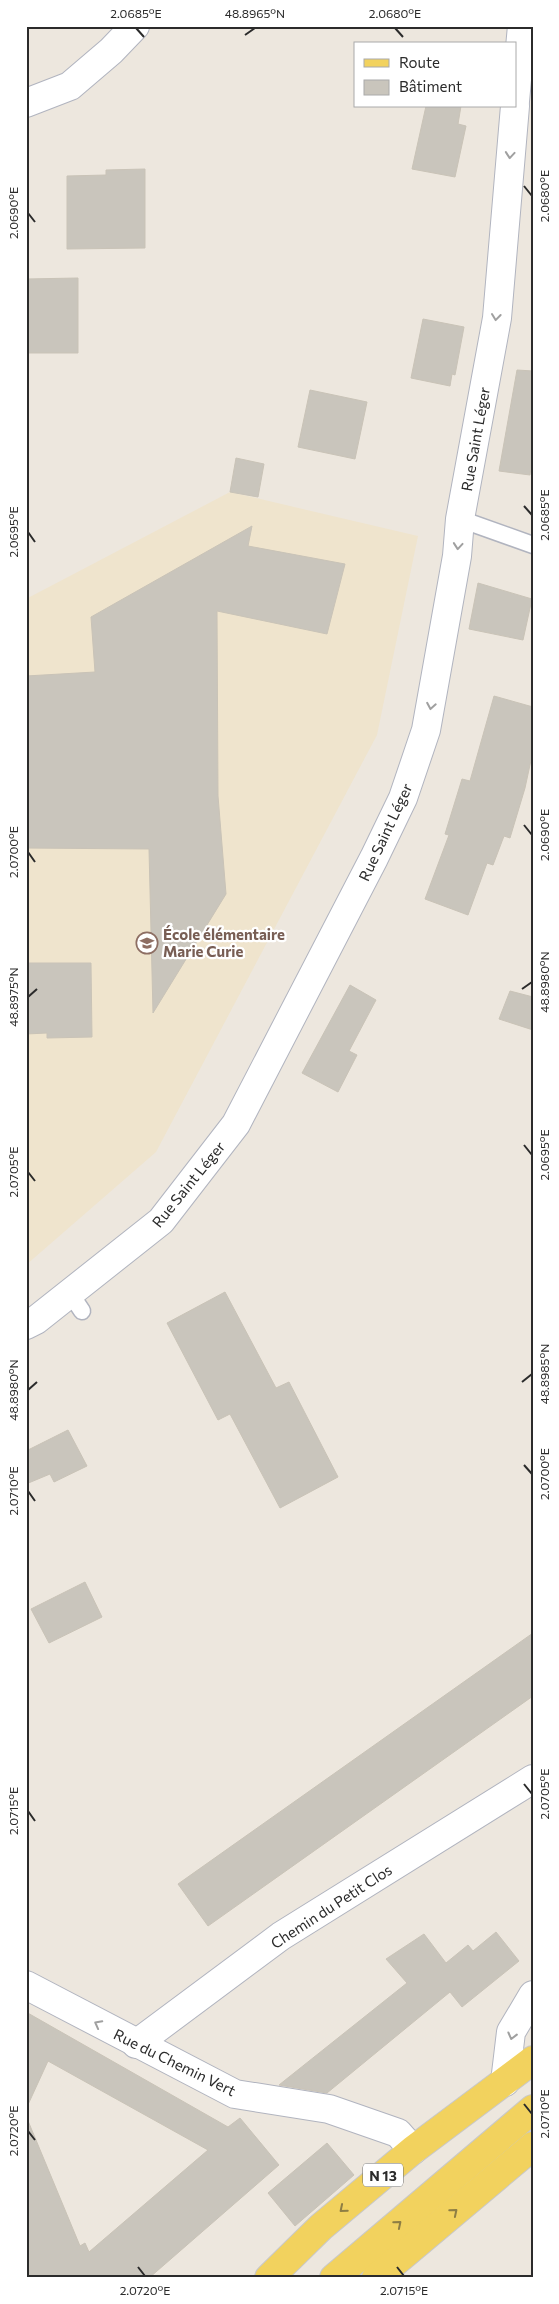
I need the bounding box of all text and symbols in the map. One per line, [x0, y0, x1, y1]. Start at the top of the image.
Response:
text: 2.0685°E [110, 6, 162, 20]
text: 48.8965°N [225, 6, 285, 20]
text: 2.0680°E [369, 6, 421, 20]
legend [354, 42, 516, 108]
text: Route [399, 53, 440, 71]
text: Bâtiment [399, 77, 462, 95]
one-way arrow [505, 151, 516, 159]
text: 2.0680°E [537, 170, 551, 222]
text: 2.0690°E [6, 187, 20, 239]
one-way arrow [492, 312, 502, 321]
street label: Rue Saint Léger [457, 385, 493, 493]
text: 2.0685°E [537, 489, 551, 541]
text: 2.0695°E [6, 506, 20, 558]
one-way arrow [453, 542, 464, 550]
one-way arrow [426, 702, 436, 710]
street label: Rue Saint Léger [355, 780, 415, 884]
text: 2.0690°E [537, 809, 551, 861]
text: 2.0700°E [6, 826, 20, 878]
place label: École élémentaire Marie Curie [163, 925, 285, 960]
school or university icon: École élémentaire Marie Curie [135, 931, 159, 955]
text: 48.8980°N [537, 951, 551, 1013]
text: 48.8975°N [6, 967, 20, 1027]
text: 2.0695°E [537, 1129, 551, 1181]
street label: Rue Saint Léger [148, 1137, 228, 1231]
text: 2.0705°E [6, 1147, 20, 1197]
text: 48.8985°N [537, 1344, 551, 1404]
text: 48.8980°N [6, 1359, 20, 1421]
text: 2.0700°E [537, 1448, 551, 1500]
text: 2.0710°E [6, 1466, 20, 1516]
text: 2.0705°E [537, 1769, 551, 1819]
text: 2.0715°E [6, 1787, 20, 1835]
street label: Chemin du Petit Clos [267, 1860, 395, 1952]
one-way arrow [95, 2020, 104, 2030]
street label: Rue du Chemin Vert [111, 2025, 239, 2099]
one-way arrow [507, 2032, 518, 2040]
text: 2.0710°E [537, 2089, 551, 2139]
text: 2.0720°E [6, 2106, 20, 2156]
road number: N 13 [363, 2164, 403, 2186]
one-way arrow [339, 2203, 348, 2212]
one-way arrow [448, 2209, 457, 2218]
one-way arrow [392, 2220, 401, 2229]
text: 2.0720°E [120, 2283, 170, 2297]
text: 2.0715°E [380, 2283, 428, 2297]

